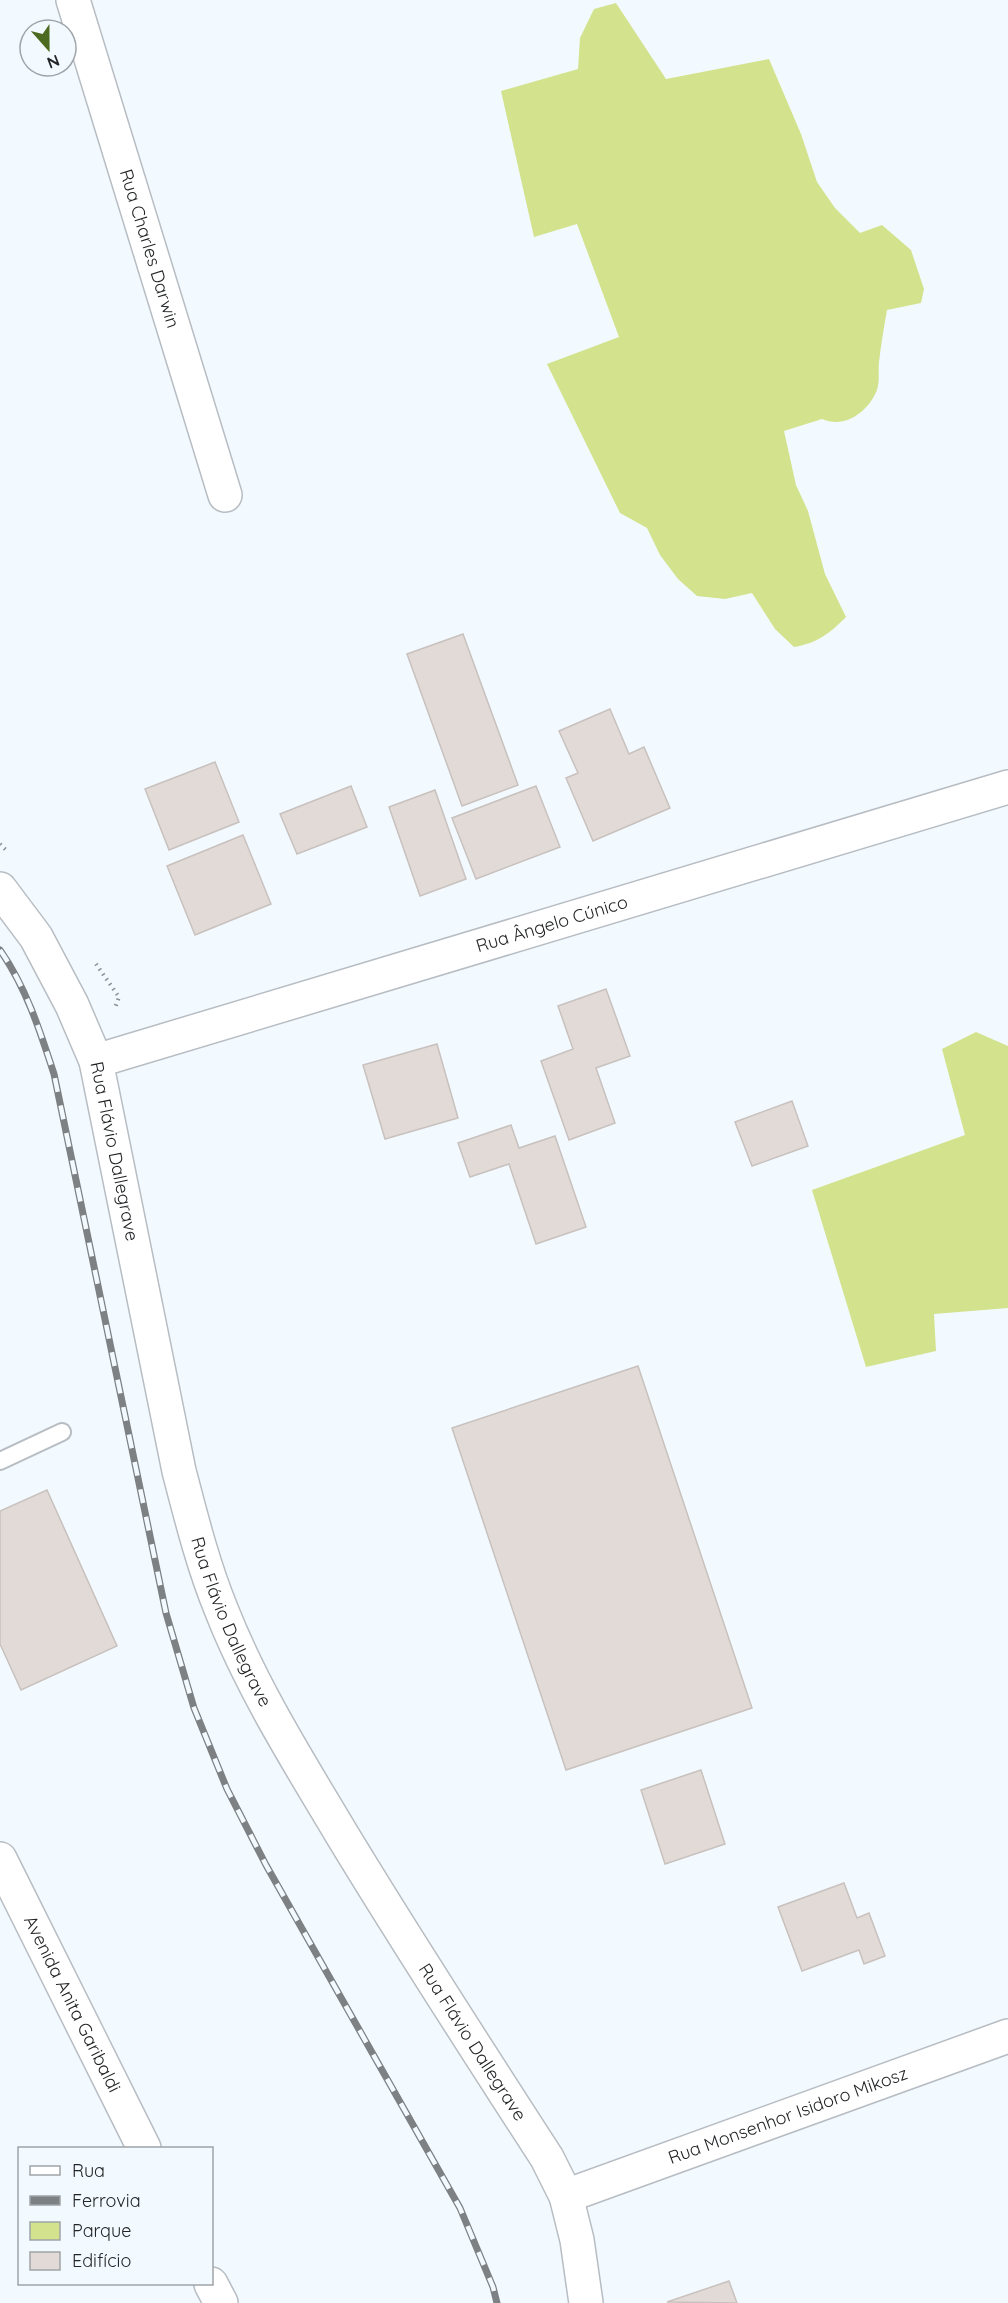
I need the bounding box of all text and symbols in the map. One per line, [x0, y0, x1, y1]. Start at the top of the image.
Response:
north arrow [18, 18, 78, 78]
text: N [44, 51, 62, 73]
street label: Rua Charles Darwin [115, 166, 185, 331]
street label: Rua Ângelo Cúnico [473, 890, 630, 957]
street label: Rua Flávio Dallegrave [85, 1059, 144, 1243]
street label: Rua Flávio Dallegrave [186, 1534, 277, 1711]
street label: Avenida Anita Garibaldi [19, 1911, 126, 2096]
street label: Rua Flávio Dallegrave [414, 1959, 532, 2125]
street label: Rua Monsenhor Isidoro Mikosz [665, 2061, 911, 2169]
legend [18, 2147, 213, 2285]
text: Rua [72, 2159, 105, 2182]
text: Ferrovia [72, 2189, 141, 2212]
text: Parque [72, 2219, 131, 2242]
text: Edifício [72, 2249, 131, 2272]

